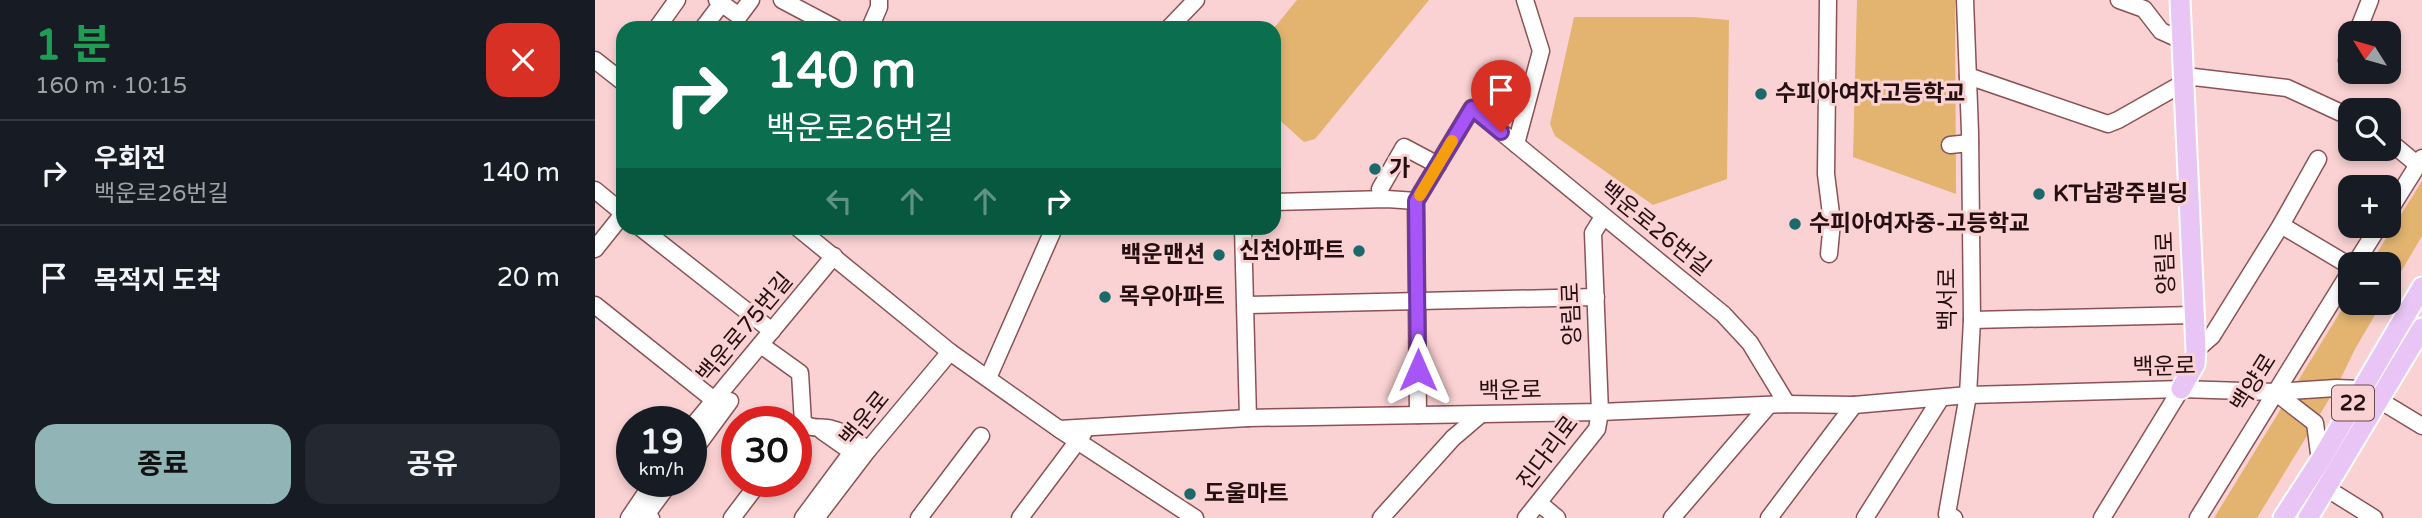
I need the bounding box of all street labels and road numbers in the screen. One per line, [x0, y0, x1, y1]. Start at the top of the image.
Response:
street label: 백운로26번길 [1594, 176, 1716, 282]
street label: 양림로 [2151, 231, 2181, 295]
street label: 백운로75번길 [691, 267, 799, 389]
street label: 백서로 [1934, 267, 1962, 331]
street label: 양림로 [1557, 282, 1587, 346]
street label: 백양로 [2225, 349, 2283, 417]
street label: 백운로 [2132, 352, 2196, 382]
street label: 백운로 [1478, 376, 1542, 406]
street label: 백운로 [834, 386, 896, 452]
road number: 22 [2332, 386, 2374, 420]
street label: 진다리로 [1511, 411, 1585, 495]

